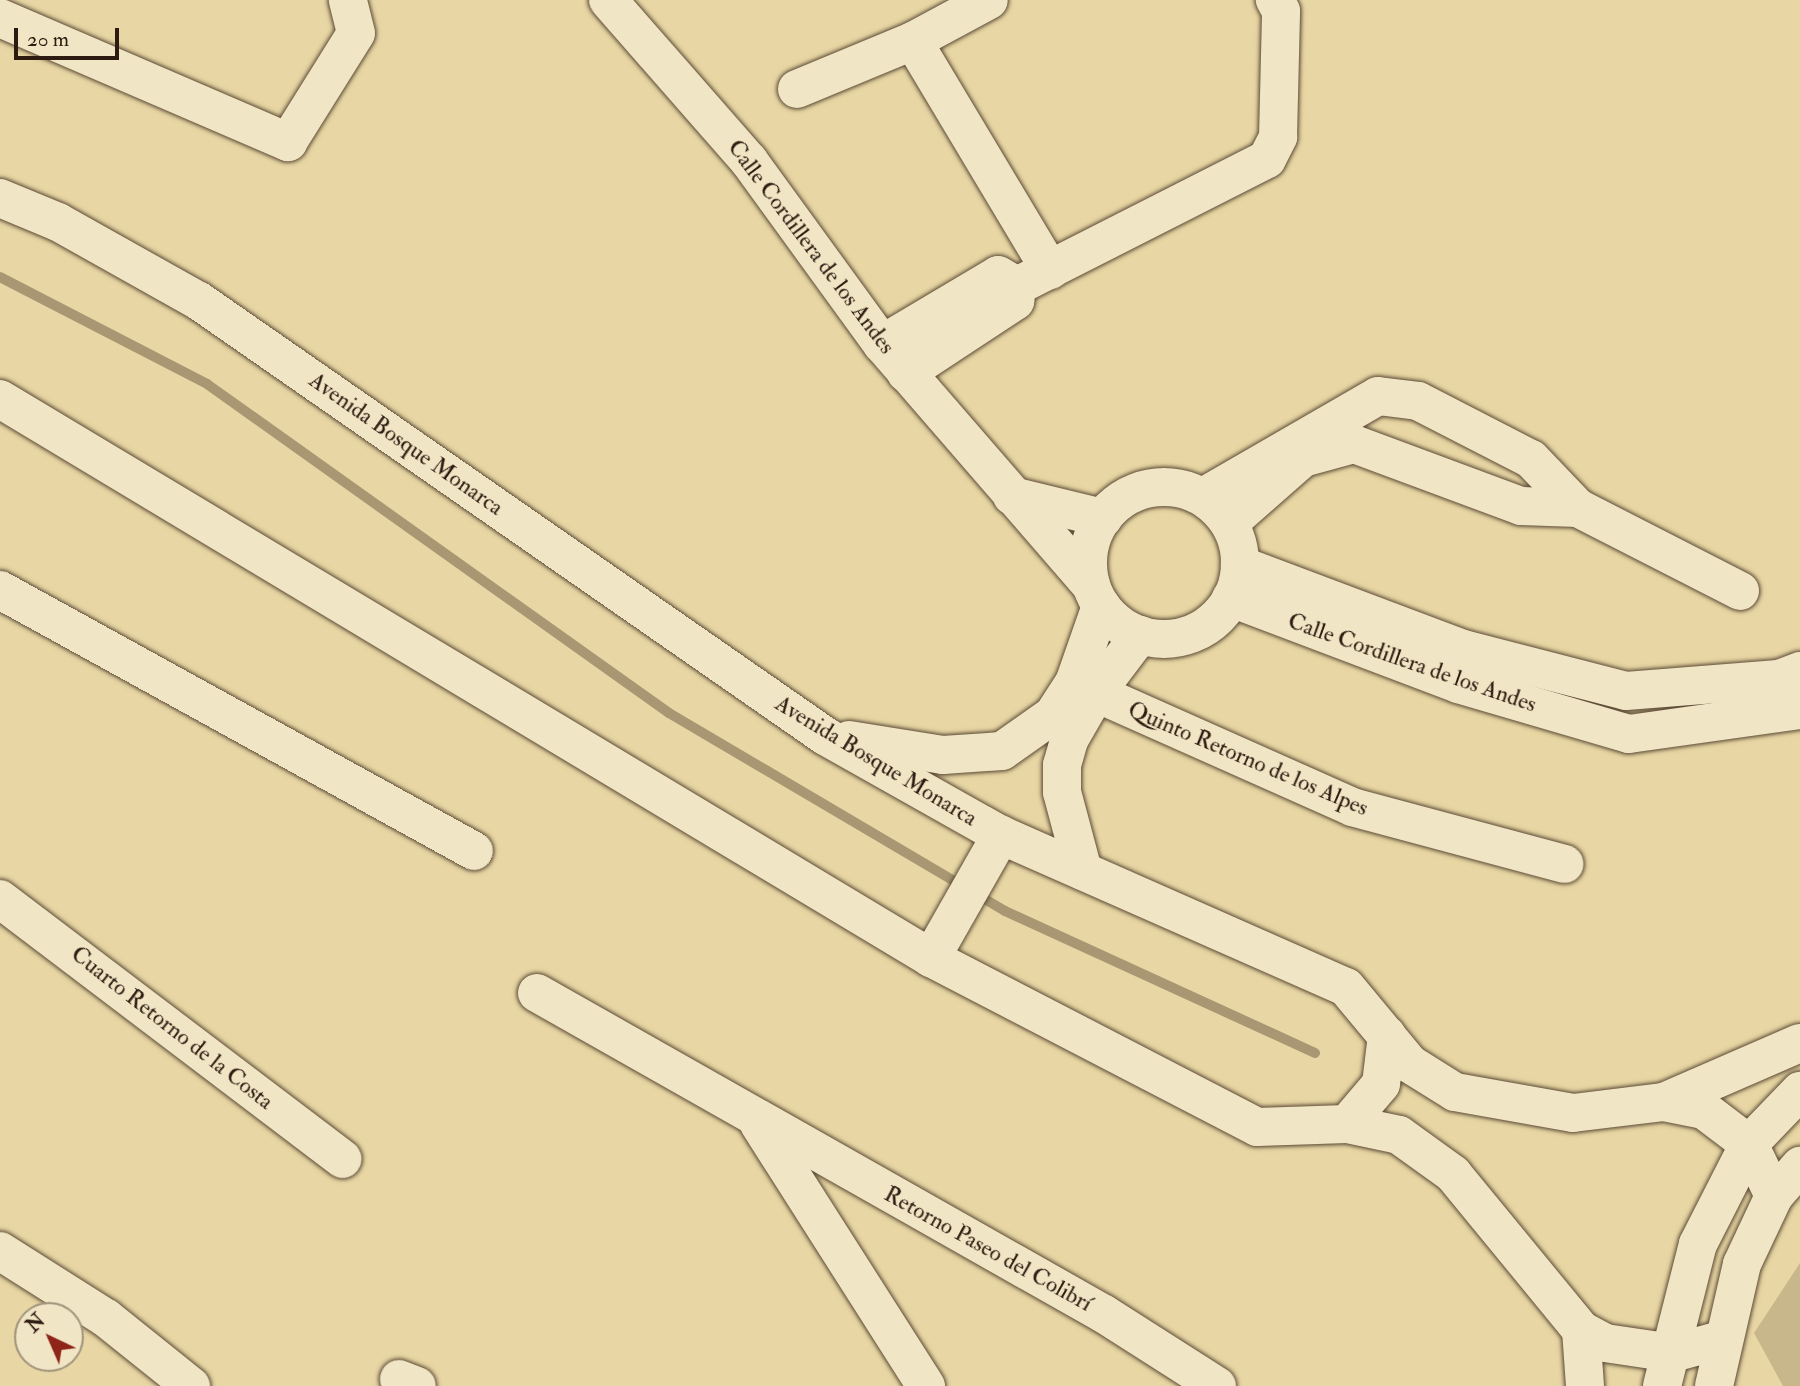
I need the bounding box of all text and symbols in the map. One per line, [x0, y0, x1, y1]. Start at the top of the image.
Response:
scale bar [18, 14, 122, 58]
text: 20 m [27, 26, 69, 53]
street label: Calle Cordillera de los Andes [721, 135, 901, 359]
street label: Avenida Bosque Monarca [304, 367, 508, 521]
street label: Calle Cordillera de los Andes [1284, 607, 1540, 719]
street label: Avenida Bosque Monarca [770, 690, 982, 832]
street label: Quinto Retorno de los Alpes [1124, 696, 1372, 822]
street label: Cuarto Retorno de la Costa [65, 940, 279, 1116]
street label: Retorno Paseo del Colibrí [879, 1180, 1097, 1318]
north arrow [14, 1302, 84, 1372]
text: N [21, 1309, 50, 1338]

